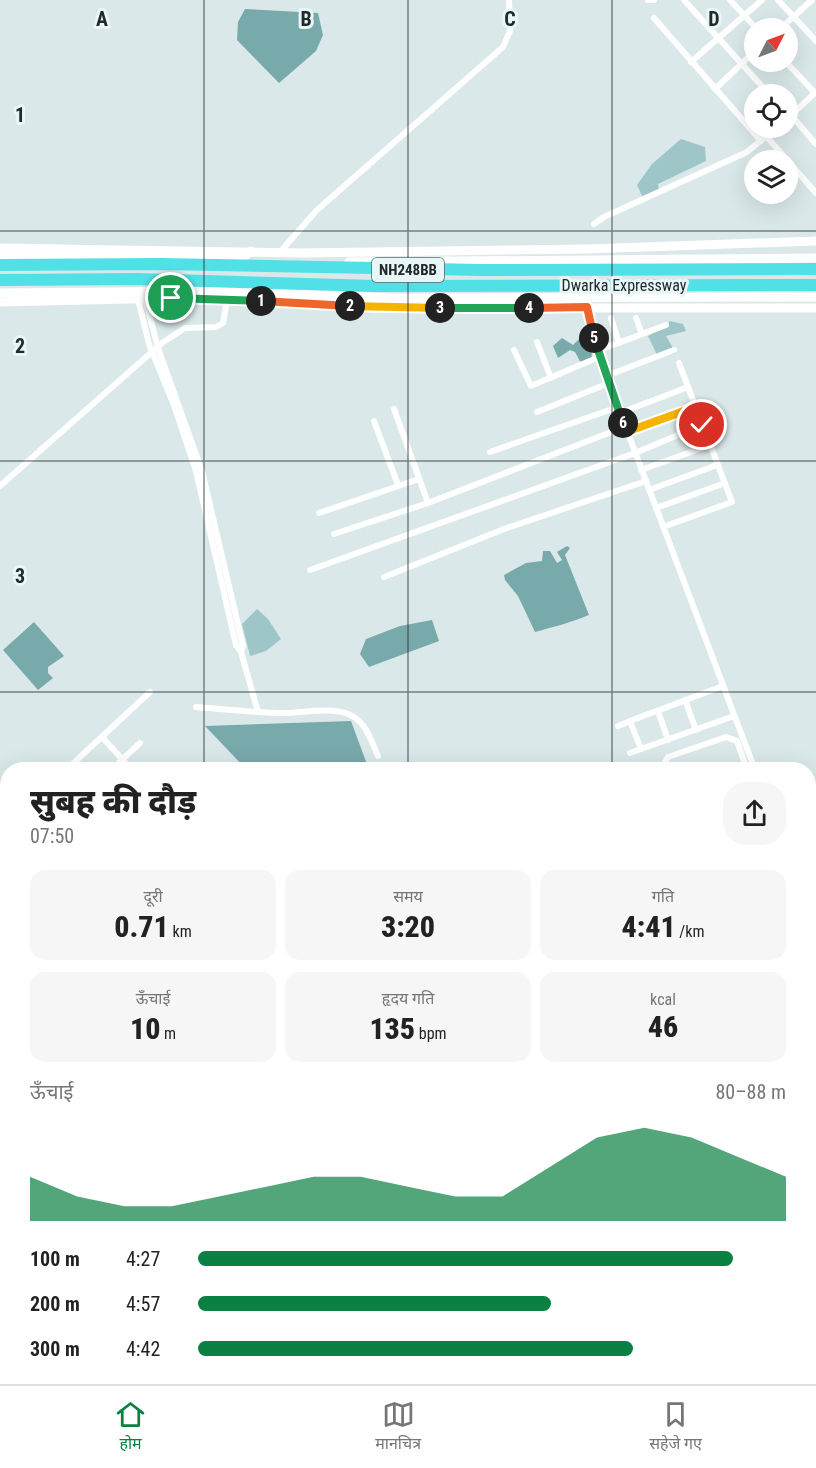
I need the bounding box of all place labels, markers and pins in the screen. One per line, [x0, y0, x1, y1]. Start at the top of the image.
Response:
pin [145, 272, 196, 323]
pin: 1 [246, 286, 276, 316]
pin: 2 [335, 291, 365, 321]
pin: 3 [425, 293, 455, 323]
pin: 4 [514, 293, 544, 323]
pin: 5 [579, 323, 609, 353]
pin [676, 399, 727, 450]
pin: 6 [608, 408, 638, 438]

